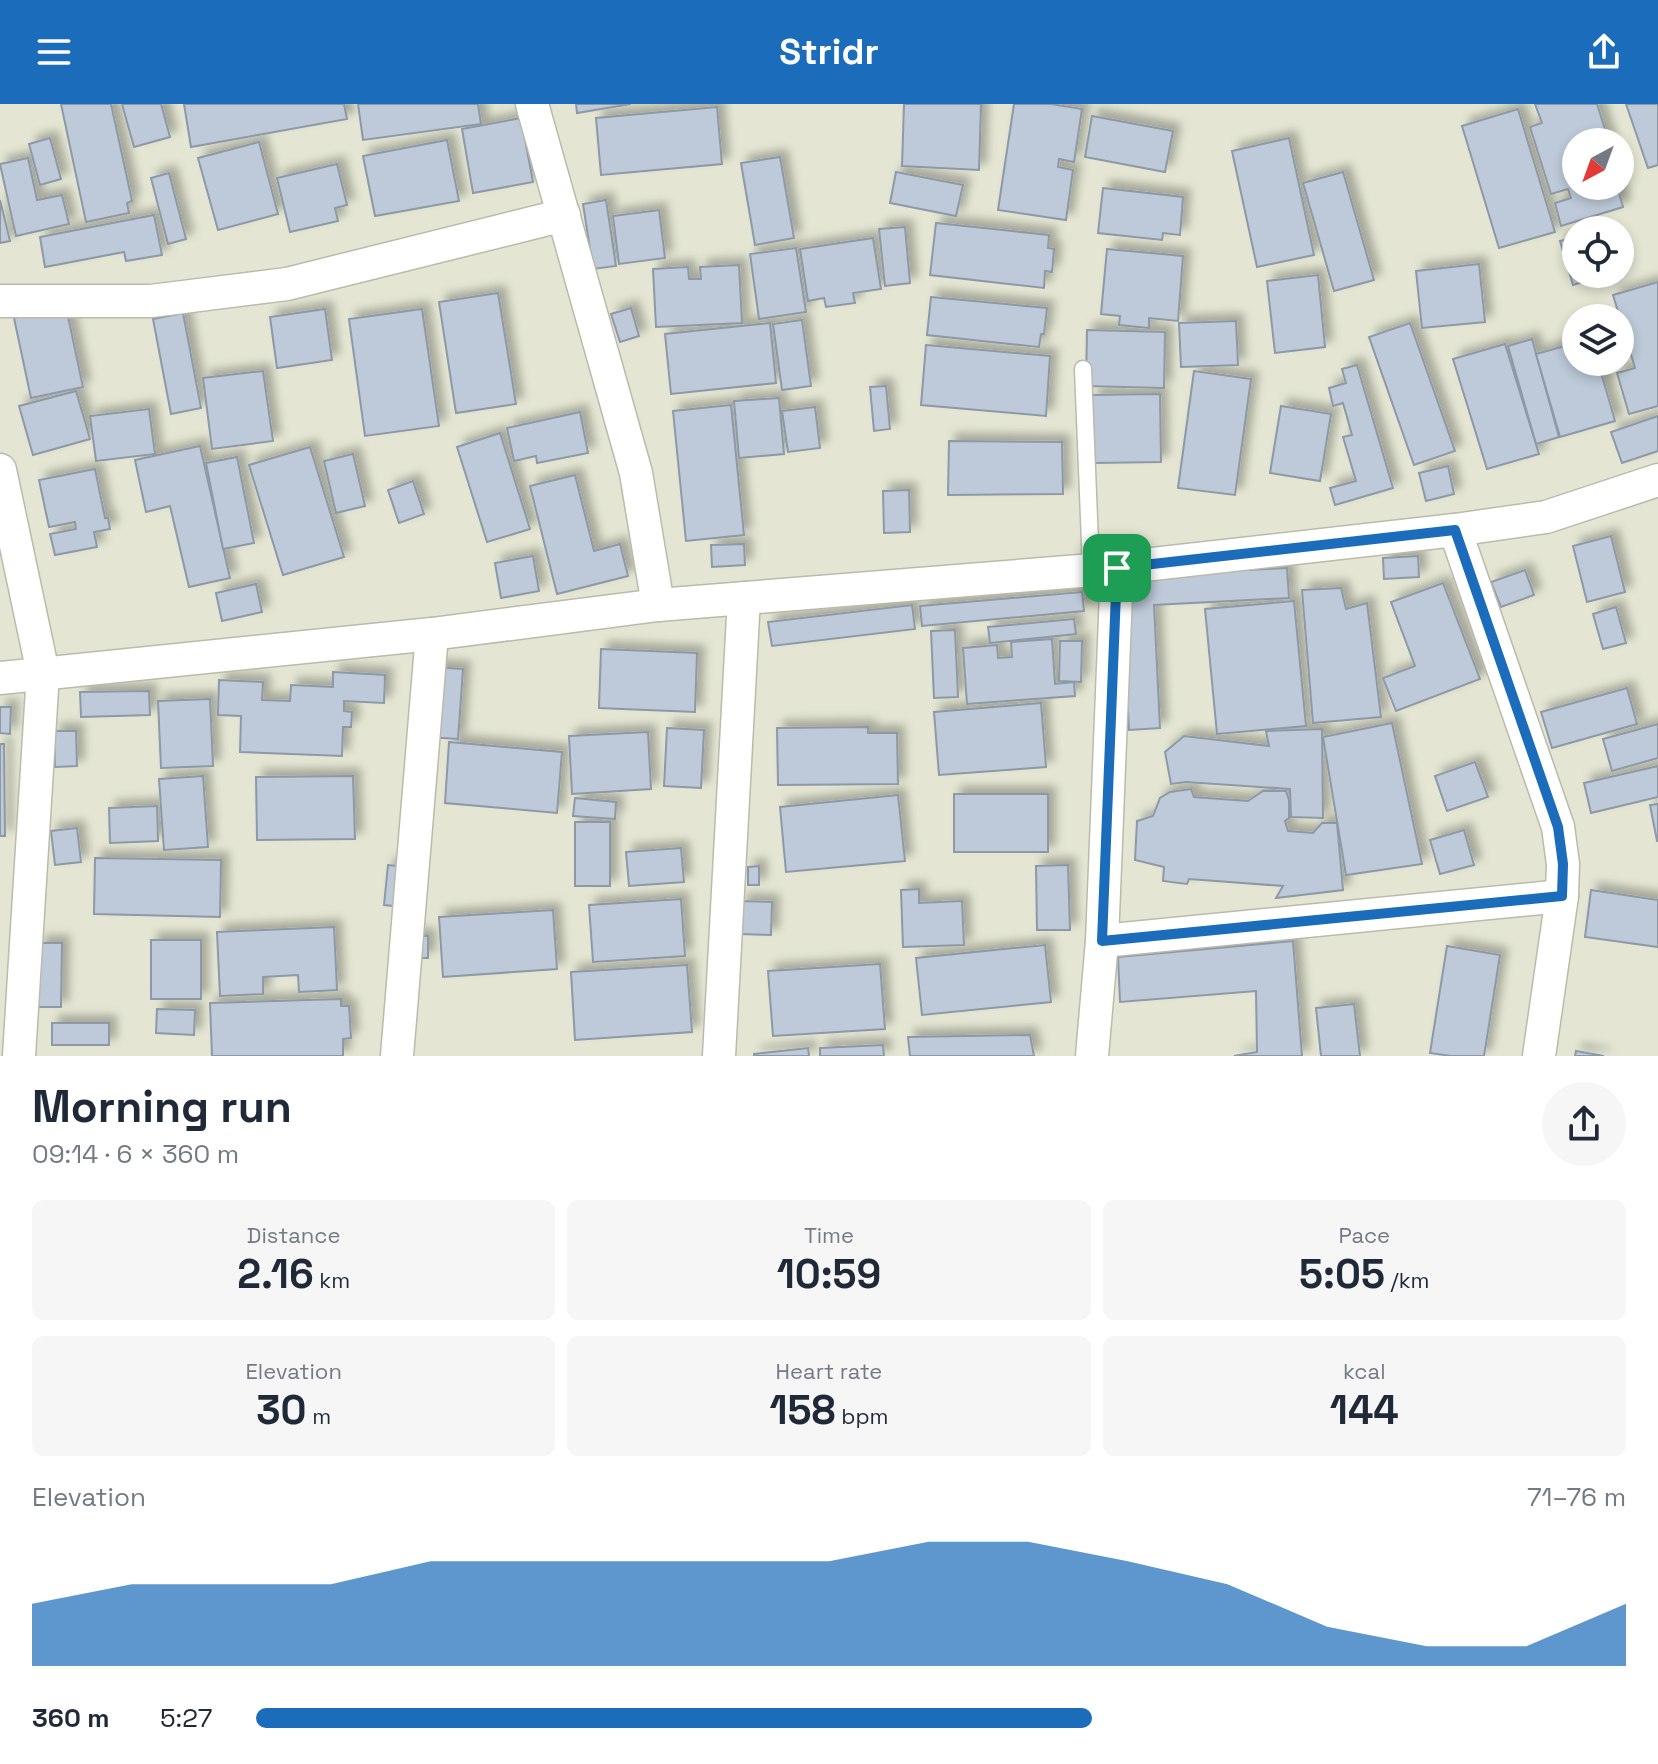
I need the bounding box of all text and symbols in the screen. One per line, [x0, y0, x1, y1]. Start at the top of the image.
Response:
text: Stridr [779, 29, 879, 75]
icon: menu [32, 30, 76, 74]
icon: share [1582, 30, 1626, 74]
north arrow [1562, 128, 1634, 200]
map controls [1562, 128, 1634, 376]
button: locate [1562, 216, 1634, 288]
button: layers [1562, 304, 1634, 376]
pin [1083, 534, 1151, 602]
icon: arrive [1095, 546, 1139, 590]
text: Morning run [32, 1079, 292, 1135]
button: share [1542, 1082, 1626, 1166]
text: 09:14 · 6 × 360 m [32, 1137, 239, 1171]
text: Distance [247, 1221, 341, 1249]
text: Time [804, 1221, 854, 1249]
text: Pace [1339, 1221, 1390, 1249]
text: 2.16 [237, 1249, 314, 1300]
text: 10:59 [777, 1249, 881, 1300]
text: 5:05 [1299, 1249, 1385, 1300]
text: km [314, 1266, 350, 1294]
text: /km [1385, 1266, 1430, 1294]
text: Elevation [245, 1357, 342, 1385]
text: Heart rate [776, 1357, 882, 1385]
text: kcal [1343, 1357, 1386, 1385]
text: 30 [256, 1385, 307, 1436]
text: 158 [769, 1385, 836, 1436]
text: 144 [1330, 1385, 1399, 1436]
text: m [307, 1402, 331, 1430]
text: bpm [836, 1402, 889, 1430]
text: Elevation [32, 1480, 146, 1514]
text: 71–76 m [1527, 1480, 1626, 1514]
text: 360 m [32, 1701, 110, 1735]
text: 5:27 [160, 1701, 212, 1735]

